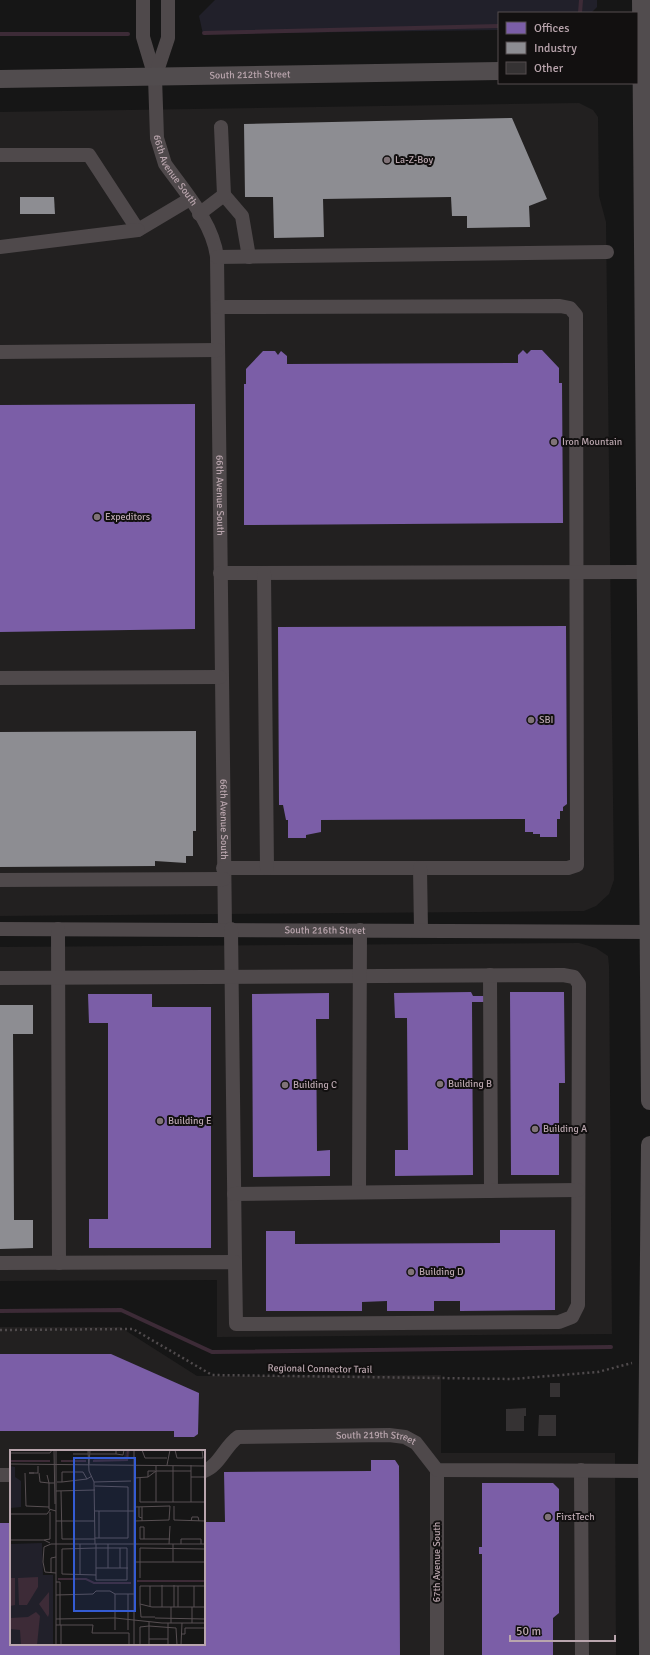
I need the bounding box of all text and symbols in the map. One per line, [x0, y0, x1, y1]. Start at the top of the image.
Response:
legend [498, 12, 638, 84]
text: Offices [534, 21, 569, 36]
text: Industry [534, 41, 577, 56]
text: Other [534, 61, 564, 76]
street label: South 212th Street [209, 68, 291, 82]
street label: 66th Avenue South [151, 135, 200, 208]
place label: La-Z-Boy [395, 154, 433, 166]
marker: La-Z-Boy [382, 155, 392, 165]
place label: Iron Mountain [562, 436, 622, 448]
marker: Iron Mountain [549, 437, 559, 447]
street label: 66th Avenue South [213, 455, 226, 536]
place label: Expeditors [105, 511, 151, 523]
marker: Expeditors [92, 512, 102, 522]
place label: SBI [539, 714, 554, 726]
marker: SBI [526, 715, 536, 725]
street label: 66th Avenue South [217, 779, 230, 860]
street label: South 216th Street [285, 924, 366, 937]
place label: Building B [448, 1078, 492, 1090]
place label: Building C [293, 1079, 337, 1091]
marker: Building B [435, 1079, 445, 1089]
marker: Building C [280, 1080, 290, 1090]
place label: Building E [168, 1115, 212, 1127]
marker: Building E [155, 1116, 165, 1126]
place label: Building A [543, 1123, 587, 1135]
marker: Building A [530, 1124, 540, 1134]
place label: Building D [419, 1266, 463, 1278]
marker: Building D [406, 1267, 416, 1277]
street label: Regional Connector Trail [268, 1362, 373, 1376]
street label: South 219th Street [336, 1429, 419, 1448]
inset map [10, 1450, 205, 1645]
place label: FirstTech [556, 1511, 595, 1523]
marker: FirstTech [543, 1512, 553, 1522]
street label: 67th Avenue South [431, 1522, 443, 1602]
scale bar [510, 1617, 615, 1643]
text: 50 m [516, 1624, 541, 1639]

